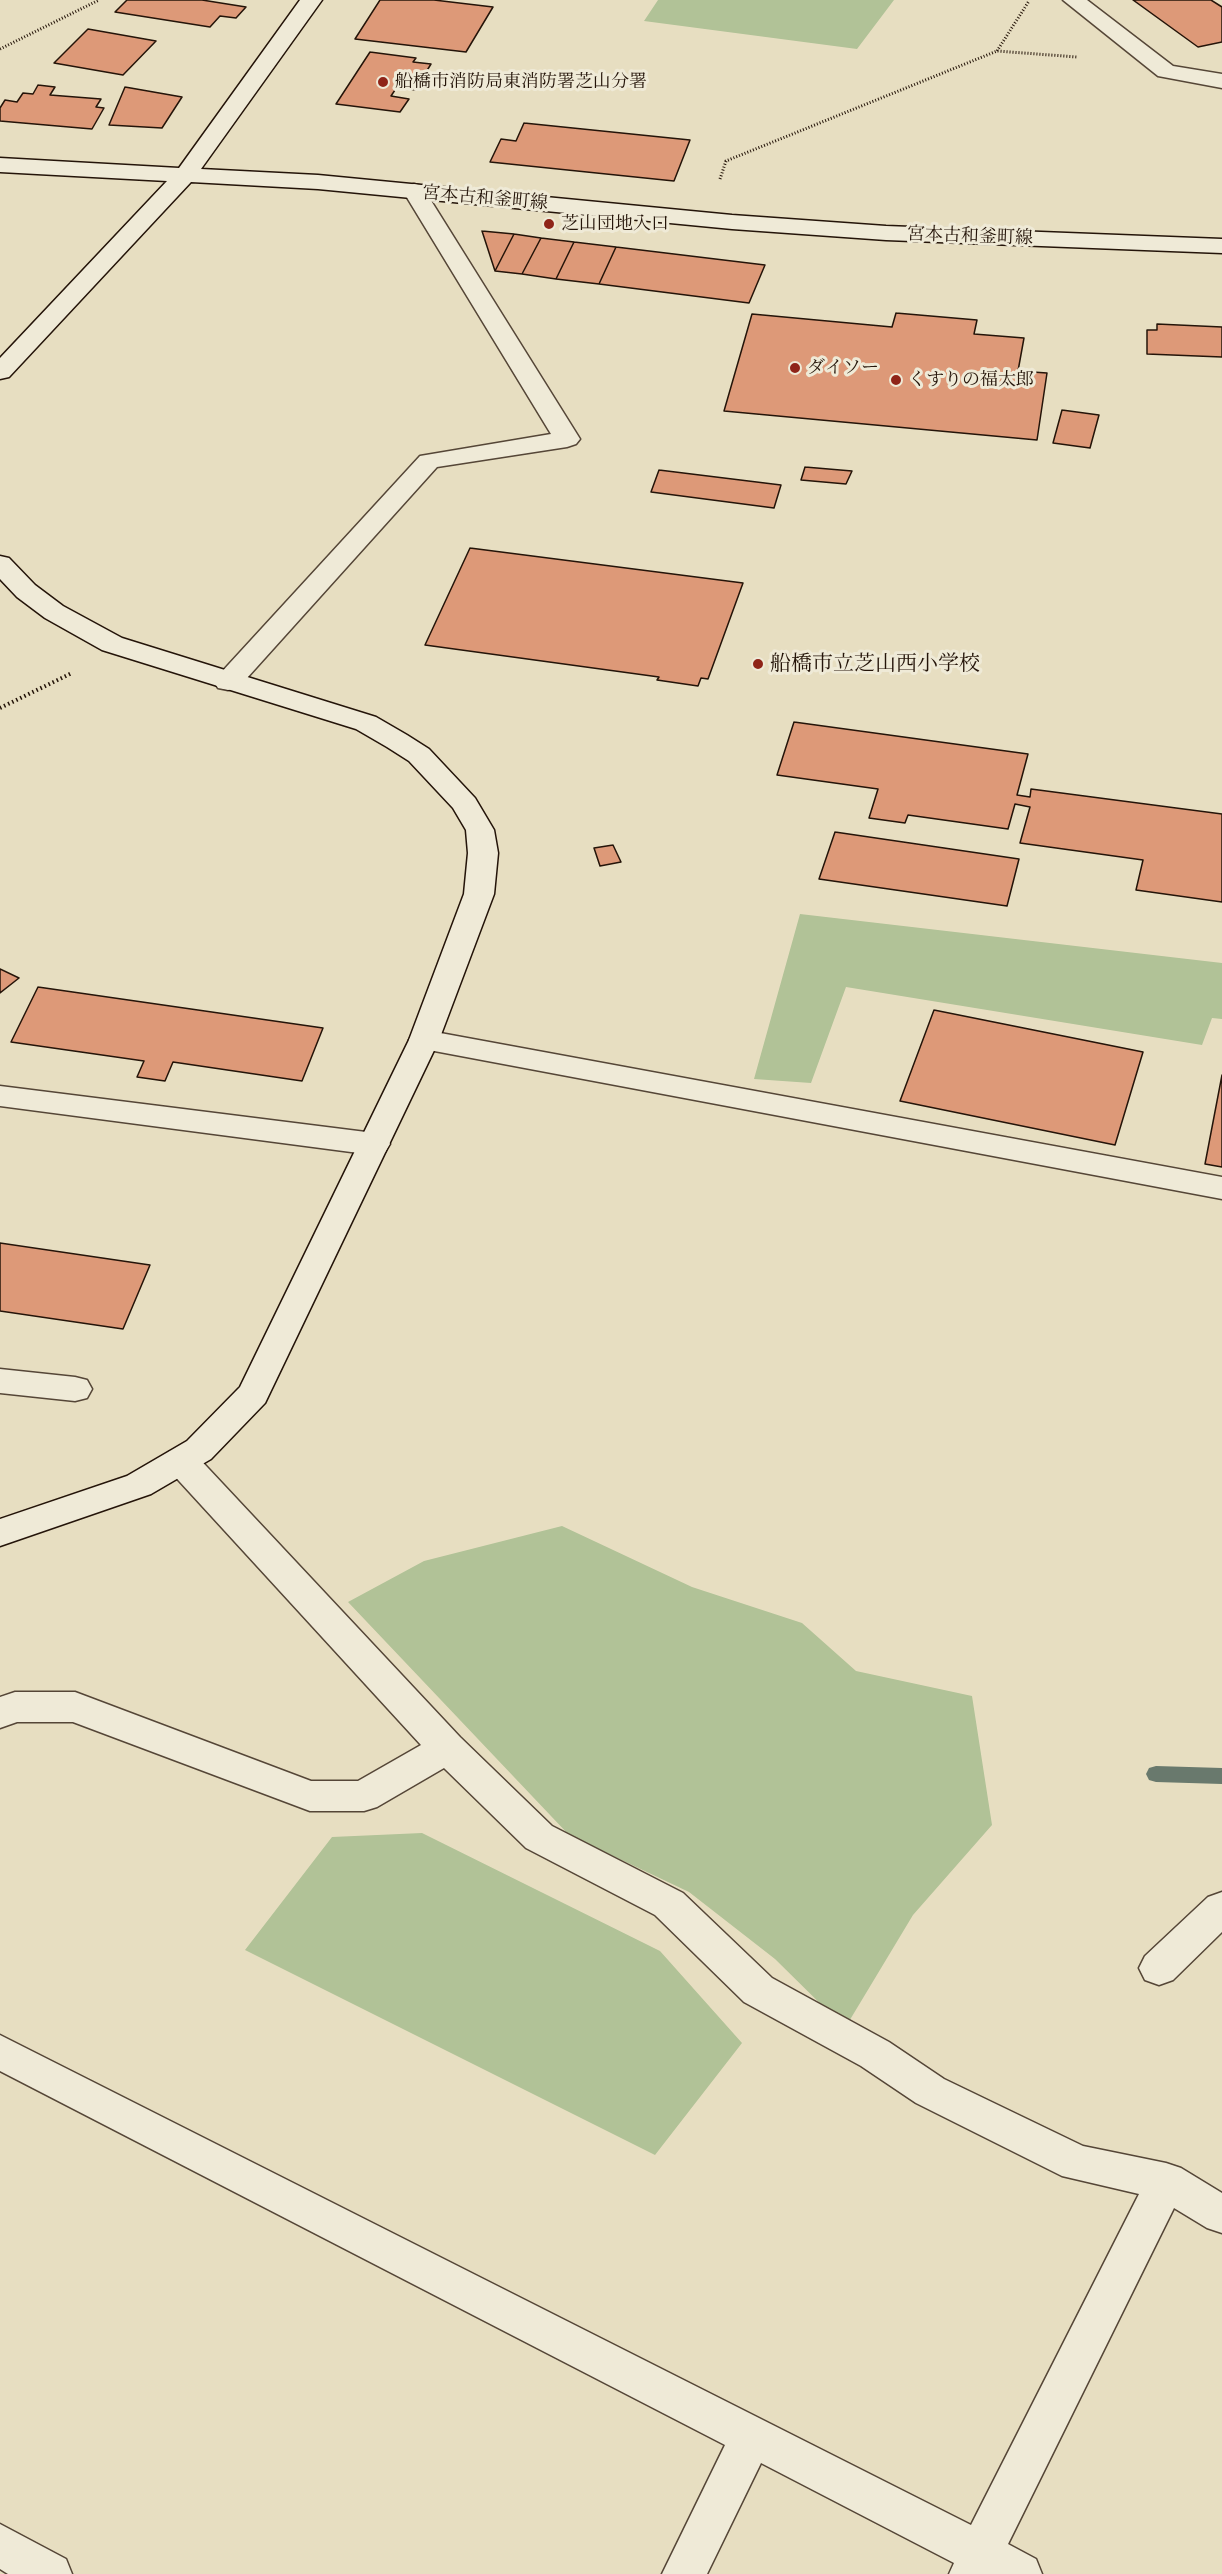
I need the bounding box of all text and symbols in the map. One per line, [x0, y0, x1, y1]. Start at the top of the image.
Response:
place label: 船橋市消防局東消防署芝山分署 [395, 71, 647, 93]
marker: 船橋市消防局東消防署芝山分署 [376, 75, 390, 89]
street label: 宮本古和釜町線 [421, 182, 549, 214]
place label: 芝山団地入口 [561, 213, 669, 235]
marker: 芝山団地入口 [542, 217, 556, 231]
street label: 宮本古和釜町線 [907, 223, 1033, 249]
place label: ダイソー [807, 357, 879, 379]
marker: ダイソー [788, 361, 802, 375]
place label: くすりの福太郎 [908, 369, 1034, 391]
marker: くすりの福太郎 [889, 373, 903, 387]
place label: 船橋市立芝山西小学校 [770, 651, 980, 677]
marker: 船橋市立芝山西小学校 [751, 657, 765, 671]

